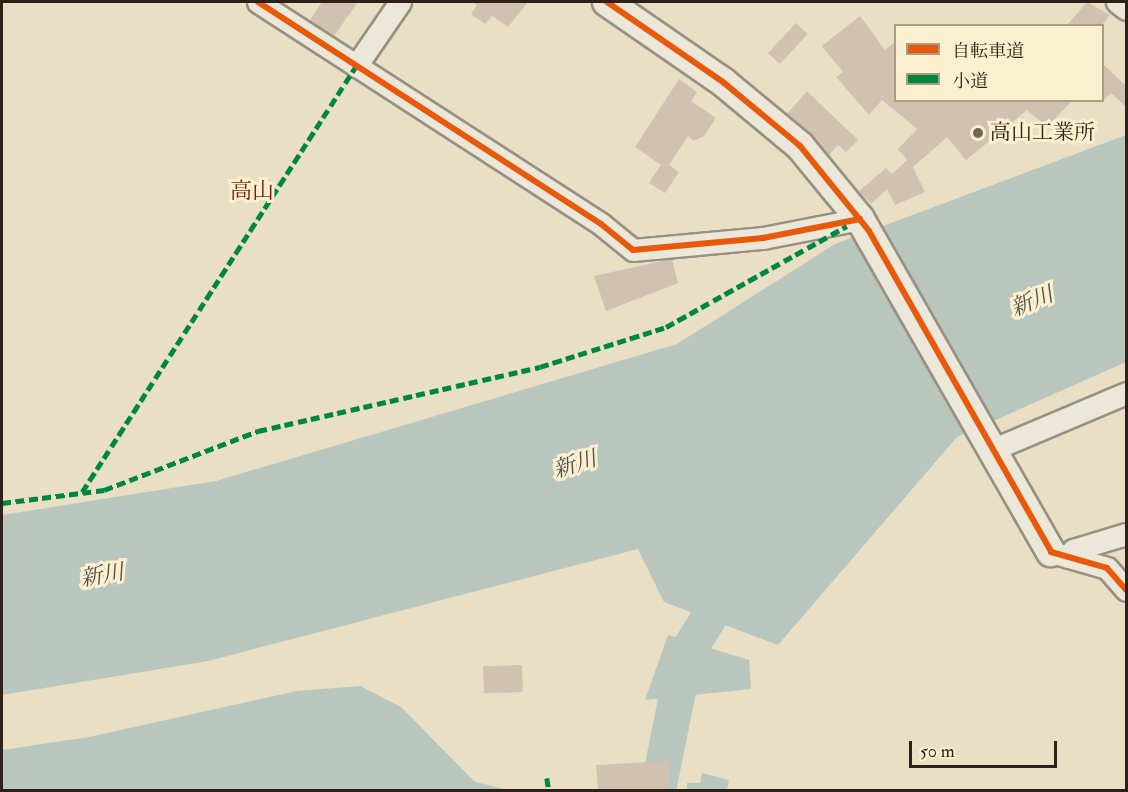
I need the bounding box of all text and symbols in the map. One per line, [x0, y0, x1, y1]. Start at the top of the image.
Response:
legend [894, 24, 1104, 102]
text: 自転車道 [952, 40, 1024, 63]
text: 小道 [952, 70, 988, 93]
place label: 高山工業所 [990, 120, 1095, 146]
marker: 高山工業所 [971, 126, 985, 140]
district label: 高山 [230, 179, 274, 205]
water label: 新川 [1007, 282, 1057, 322]
water label: 新川 [550, 446, 600, 484]
water label: 新川 [78, 559, 126, 593]
scale bar [912, 729, 1060, 767]
text: 50 m [920, 740, 955, 763]

